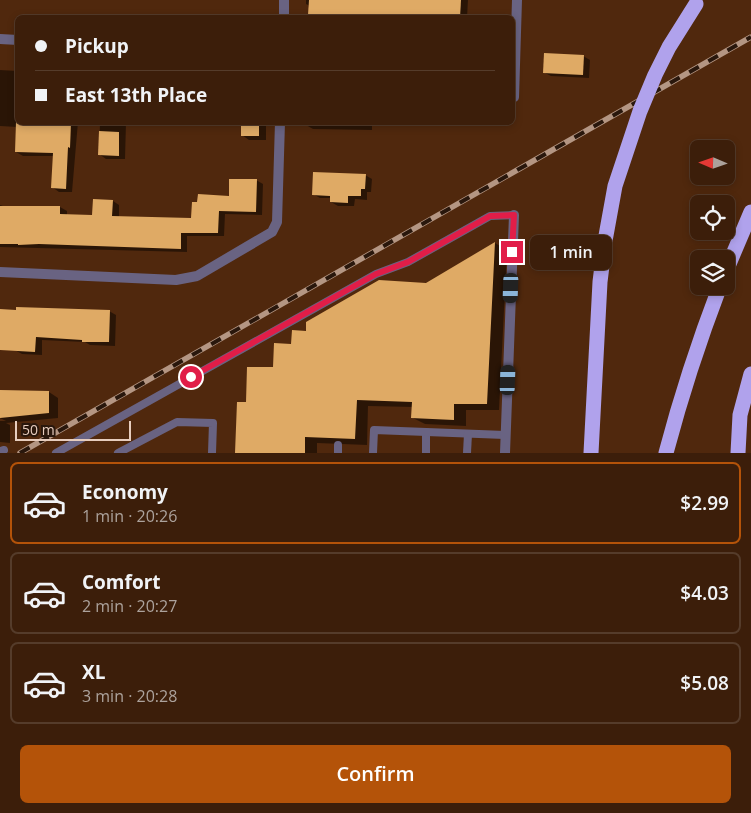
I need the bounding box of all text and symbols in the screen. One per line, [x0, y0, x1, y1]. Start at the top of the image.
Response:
text: Pickup [65, 33, 129, 59]
text: East 13th Place [65, 82, 207, 108]
north arrow [690, 140, 735, 185]
map controls [690, 140, 735, 295]
button: locate [690, 195, 735, 240]
callout: 1 min [530, 234, 612, 270]
route end [501, 241, 523, 263]
text: 1 min [549, 241, 593, 263]
button: layers [690, 250, 735, 295]
car [502, 273, 519, 303]
car [499, 365, 516, 395]
route start [180, 366, 202, 388]
scale bar [15, 418, 131, 441]
text: 50 m [22, 420, 55, 439]
text: Economy [82, 479, 168, 505]
icon: car [22, 481, 67, 526]
text: $2.99 [680, 490, 729, 516]
text: 1 min · 20:26 [82, 505, 177, 527]
text: Comfort [82, 569, 161, 595]
icon: car [22, 571, 67, 616]
text: $4.03 [680, 580, 729, 606]
text: 2 min · 20:27 [82, 595, 177, 617]
text: XL [82, 659, 105, 685]
icon: car [22, 661, 67, 706]
text: $5.08 [680, 670, 729, 696]
text: 3 min · 20:28 [82, 685, 177, 707]
button: Confirm [20, 745, 731, 803]

